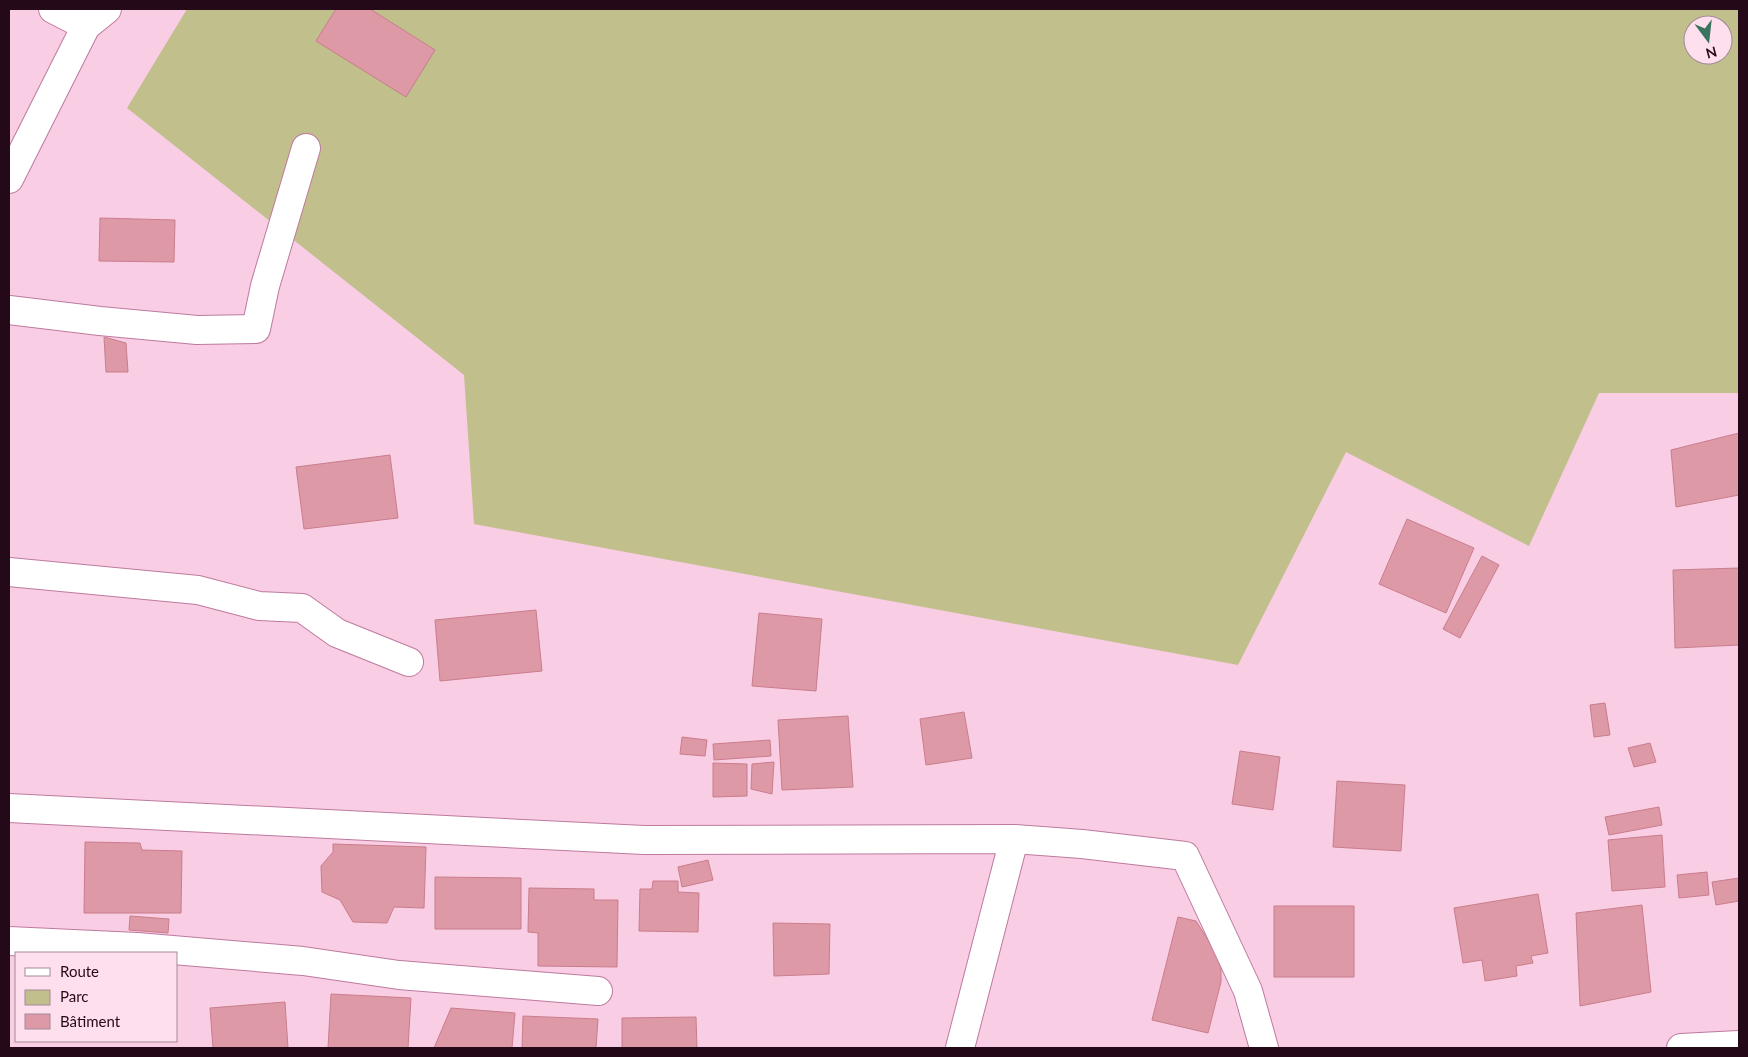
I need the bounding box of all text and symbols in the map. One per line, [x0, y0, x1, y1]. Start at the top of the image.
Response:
north arrow [1683, 15, 1733, 65]
text: N [1704, 43, 1719, 63]
legend [15, 952, 178, 1042]
text: Route [60, 962, 99, 980]
text: Parc [60, 987, 89, 1005]
text: Bâtiment [60, 1012, 121, 1030]

